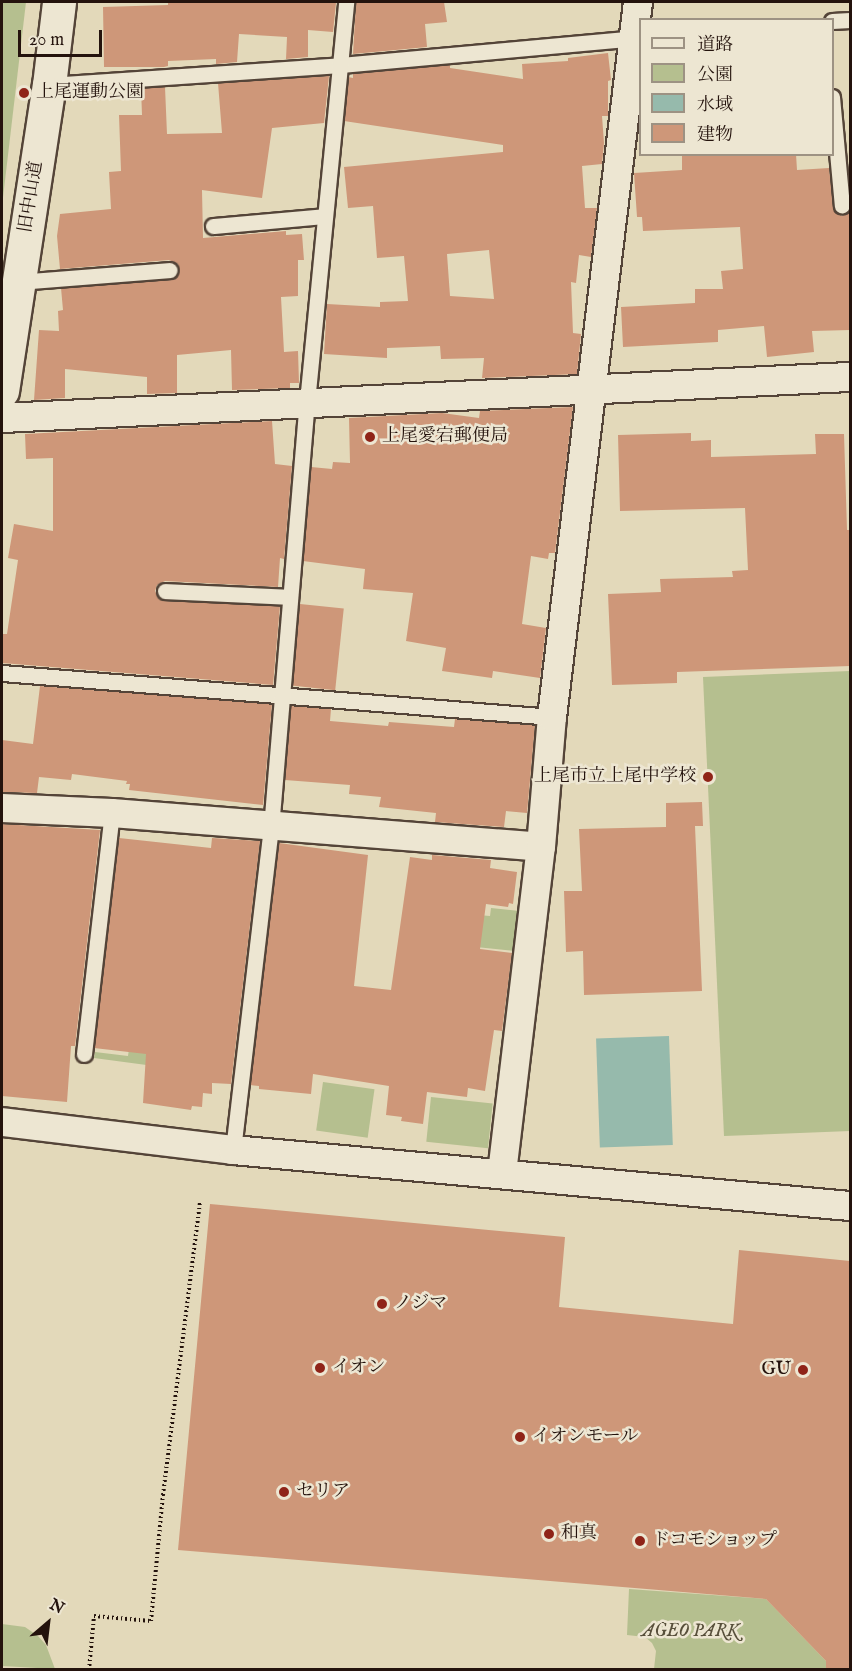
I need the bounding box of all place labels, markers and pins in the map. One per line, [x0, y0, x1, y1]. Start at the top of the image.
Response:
place label: 上尾運動公園 [36, 82, 144, 104]
marker: 上尾運動公園 [17, 86, 31, 100]
place label: 上尾愛宕郵便局 [382, 426, 508, 448]
marker: 上尾愛宕郵便局 [363, 430, 377, 444]
place label: 上尾市立上尾中学校 [534, 766, 696, 788]
marker: 上尾市立上尾中学校 [701, 770, 715, 784]
place label: ノジマ [394, 1293, 448, 1315]
marker: ノジマ [375, 1297, 389, 1311]
place label: イオン [332, 1357, 386, 1379]
place label: GU [762, 1359, 791, 1381]
marker: イオン [313, 1361, 327, 1375]
marker: GU [796, 1363, 810, 1377]
place label: イオンモール [532, 1426, 639, 1448]
marker: イオンモール [513, 1430, 527, 1444]
place label: セリア [296, 1481, 350, 1503]
marker: セリア [277, 1485, 291, 1499]
place label: 和真 [561, 1523, 597, 1545]
marker: 和真 [542, 1527, 556, 1541]
place label: ドコモショップ [652, 1530, 778, 1552]
marker: ドコモショップ [633, 1534, 647, 1548]

